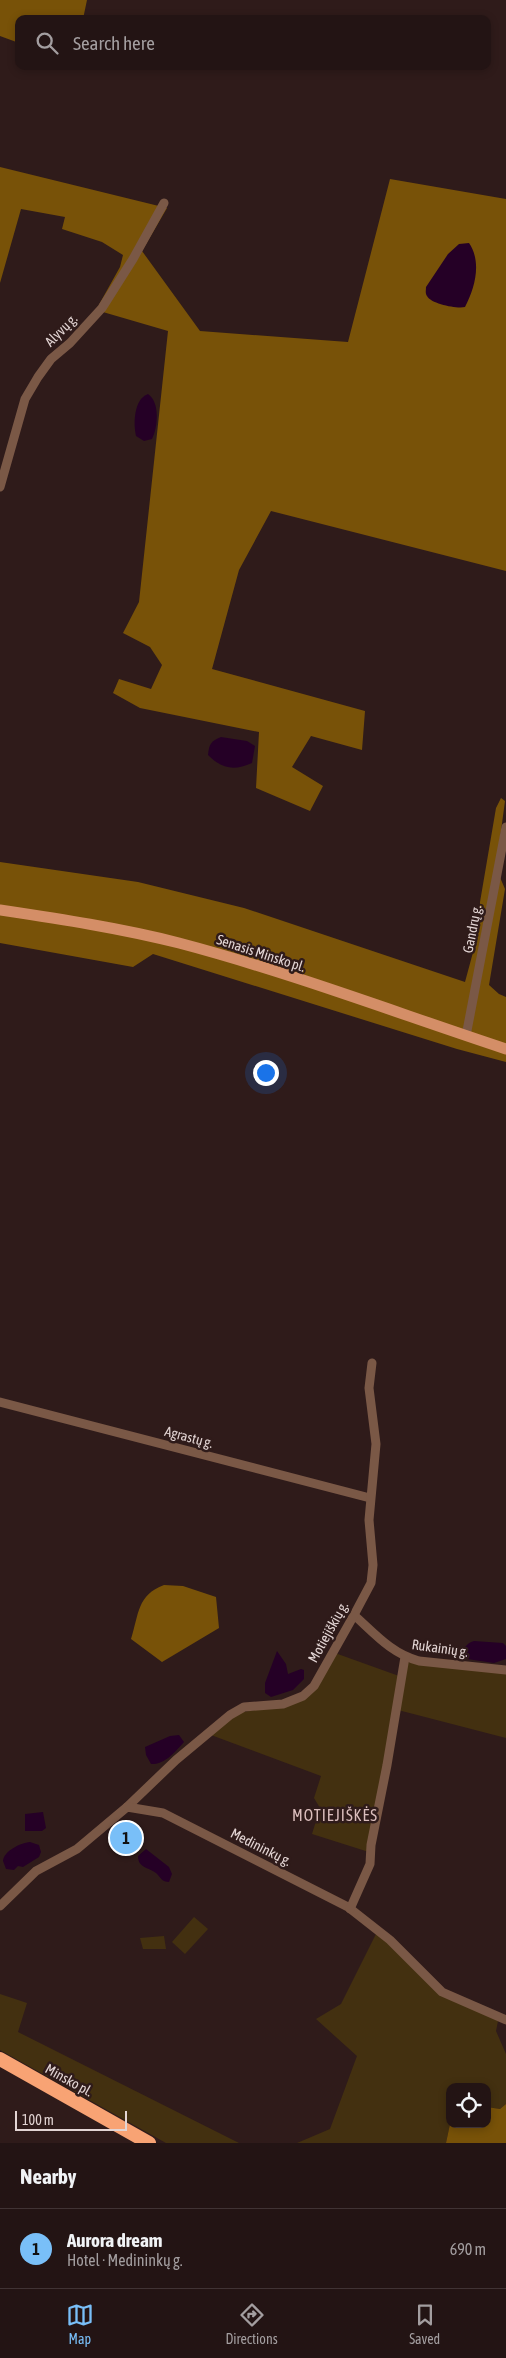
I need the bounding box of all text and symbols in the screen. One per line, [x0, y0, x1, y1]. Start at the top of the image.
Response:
search box [15, 15, 491, 70]
icon: search [33, 29, 61, 57]
text: Search here [73, 32, 155, 54]
street label: Alyvų g. [41, 310, 81, 350]
street label: Gandrų g. [460, 904, 484, 954]
street label: Senasis Minsko pl. [215, 931, 307, 975]
your location [253, 1060, 279, 1086]
street label: Agrastų g. [163, 1423, 215, 1451]
street label: Motiejiškių g. [305, 1599, 351, 1665]
street label: Rukainių g. [411, 1636, 469, 1660]
district label: MOTIEJIŠKĖS [292, 1806, 378, 1824]
pin: 1 [110, 1819, 142, 1857]
street label: Medininkų g. [228, 1825, 294, 1869]
street label: Minsko pl. [43, 2061, 95, 2099]
map controls [446, 2083, 491, 2128]
button: locate [446, 2083, 491, 2128]
scale bar [15, 2108, 128, 2131]
text: 100 m [22, 2112, 54, 2128]
text: Nearby [20, 2164, 76, 2188]
text: Aurora dream [67, 2229, 162, 2251]
text: 1 [32, 2240, 40, 2258]
text: 690 m [450, 2240, 486, 2258]
text: Hotel · Medininkų g. [67, 2251, 183, 2269]
tab: Map [66, 2301, 94, 2347]
tab: Directions [225, 2301, 278, 2347]
tab: Saved [409, 2301, 440, 2347]

